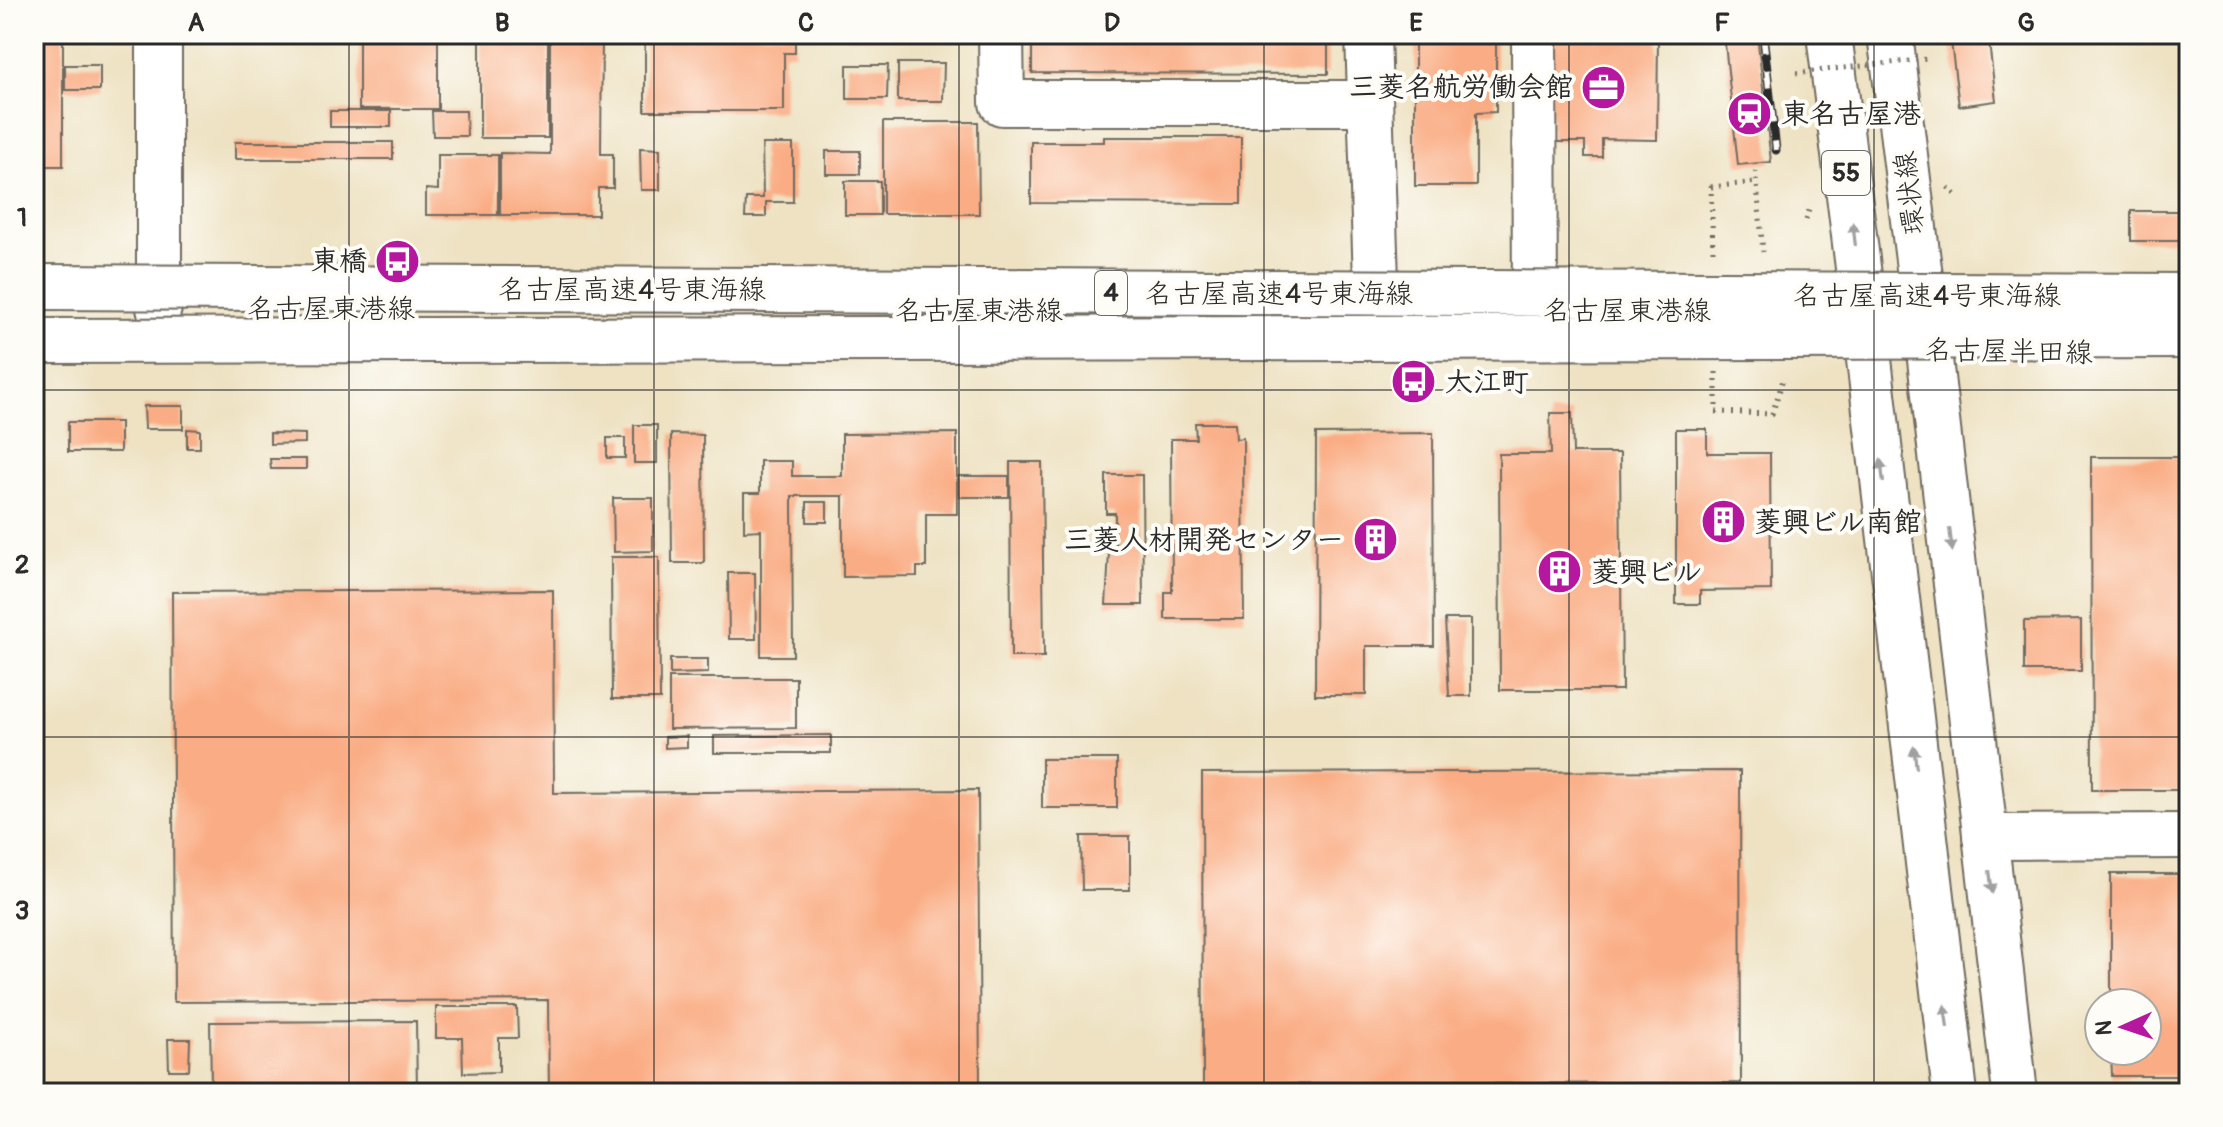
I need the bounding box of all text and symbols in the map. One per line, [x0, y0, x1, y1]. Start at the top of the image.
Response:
text: A [188, 7, 205, 39]
text: B [495, 7, 509, 39]
text: C [798, 7, 814, 39]
text: D [1104, 7, 1120, 39]
text: E [1409, 7, 1423, 39]
text: F [1714, 7, 1730, 39]
text: G [2017, 7, 2035, 39]
office icon: 三菱名航労働会館 [1580, 63, 1628, 111]
place label: 三菱名航労働会館 [1349, 70, 1573, 105]
station icon: 東名古屋港 [1726, 90, 1774, 138]
place label: 東名古屋港 [1781, 97, 1921, 132]
street label: 環状線 [1888, 149, 1932, 237]
road number: 55 [1822, 151, 1870, 195]
text: 1 [17, 202, 27, 234]
one-way arrow [1847, 222, 1860, 247]
bus stop icon: 東橋 [374, 237, 422, 285]
place label: 東橋 [311, 244, 367, 279]
road number: 4 [1095, 271, 1127, 315]
street label: 名古屋高速4号東海線 [498, 273, 766, 308]
street label: 名古屋高速4号東海線 [1145, 277, 1413, 312]
street label: 名古屋高速4号東海線 [1793, 279, 2061, 314]
street label: 名古屋東港線 [247, 292, 415, 327]
street label: 名古屋東港線 [895, 294, 1063, 329]
street label: 名古屋東港線 [1543, 294, 1711, 329]
street label: 名古屋半田線 [1925, 333, 2093, 371]
bus stop icon: 大江町 [1390, 358, 1438, 406]
place label: 大江町 [1445, 365, 1529, 400]
one-way arrow [1875, 458, 1888, 483]
building icon: 菱興ビル南館 [1699, 498, 1747, 546]
place label: 菱興ビル南館 [1754, 505, 1921, 540]
building icon: 三菱人材開発センター [1351, 516, 1399, 564]
place label: 三菱人材開発センター [1064, 523, 1344, 558]
one-way arrow [1944, 528, 1957, 553]
building icon: 菱興ビル [1536, 548, 1584, 596]
text: 2 [15, 549, 29, 581]
place label: 菱興ビル [1591, 555, 1702, 590]
one-way arrow [1909, 744, 1922, 769]
one-way arrow [1984, 870, 1997, 895]
text: 3 [15, 895, 29, 927]
north arrow [2083, 987, 2163, 1067]
one-way arrow [1939, 1003, 1952, 1028]
text: N [2090, 1020, 2118, 1036]

